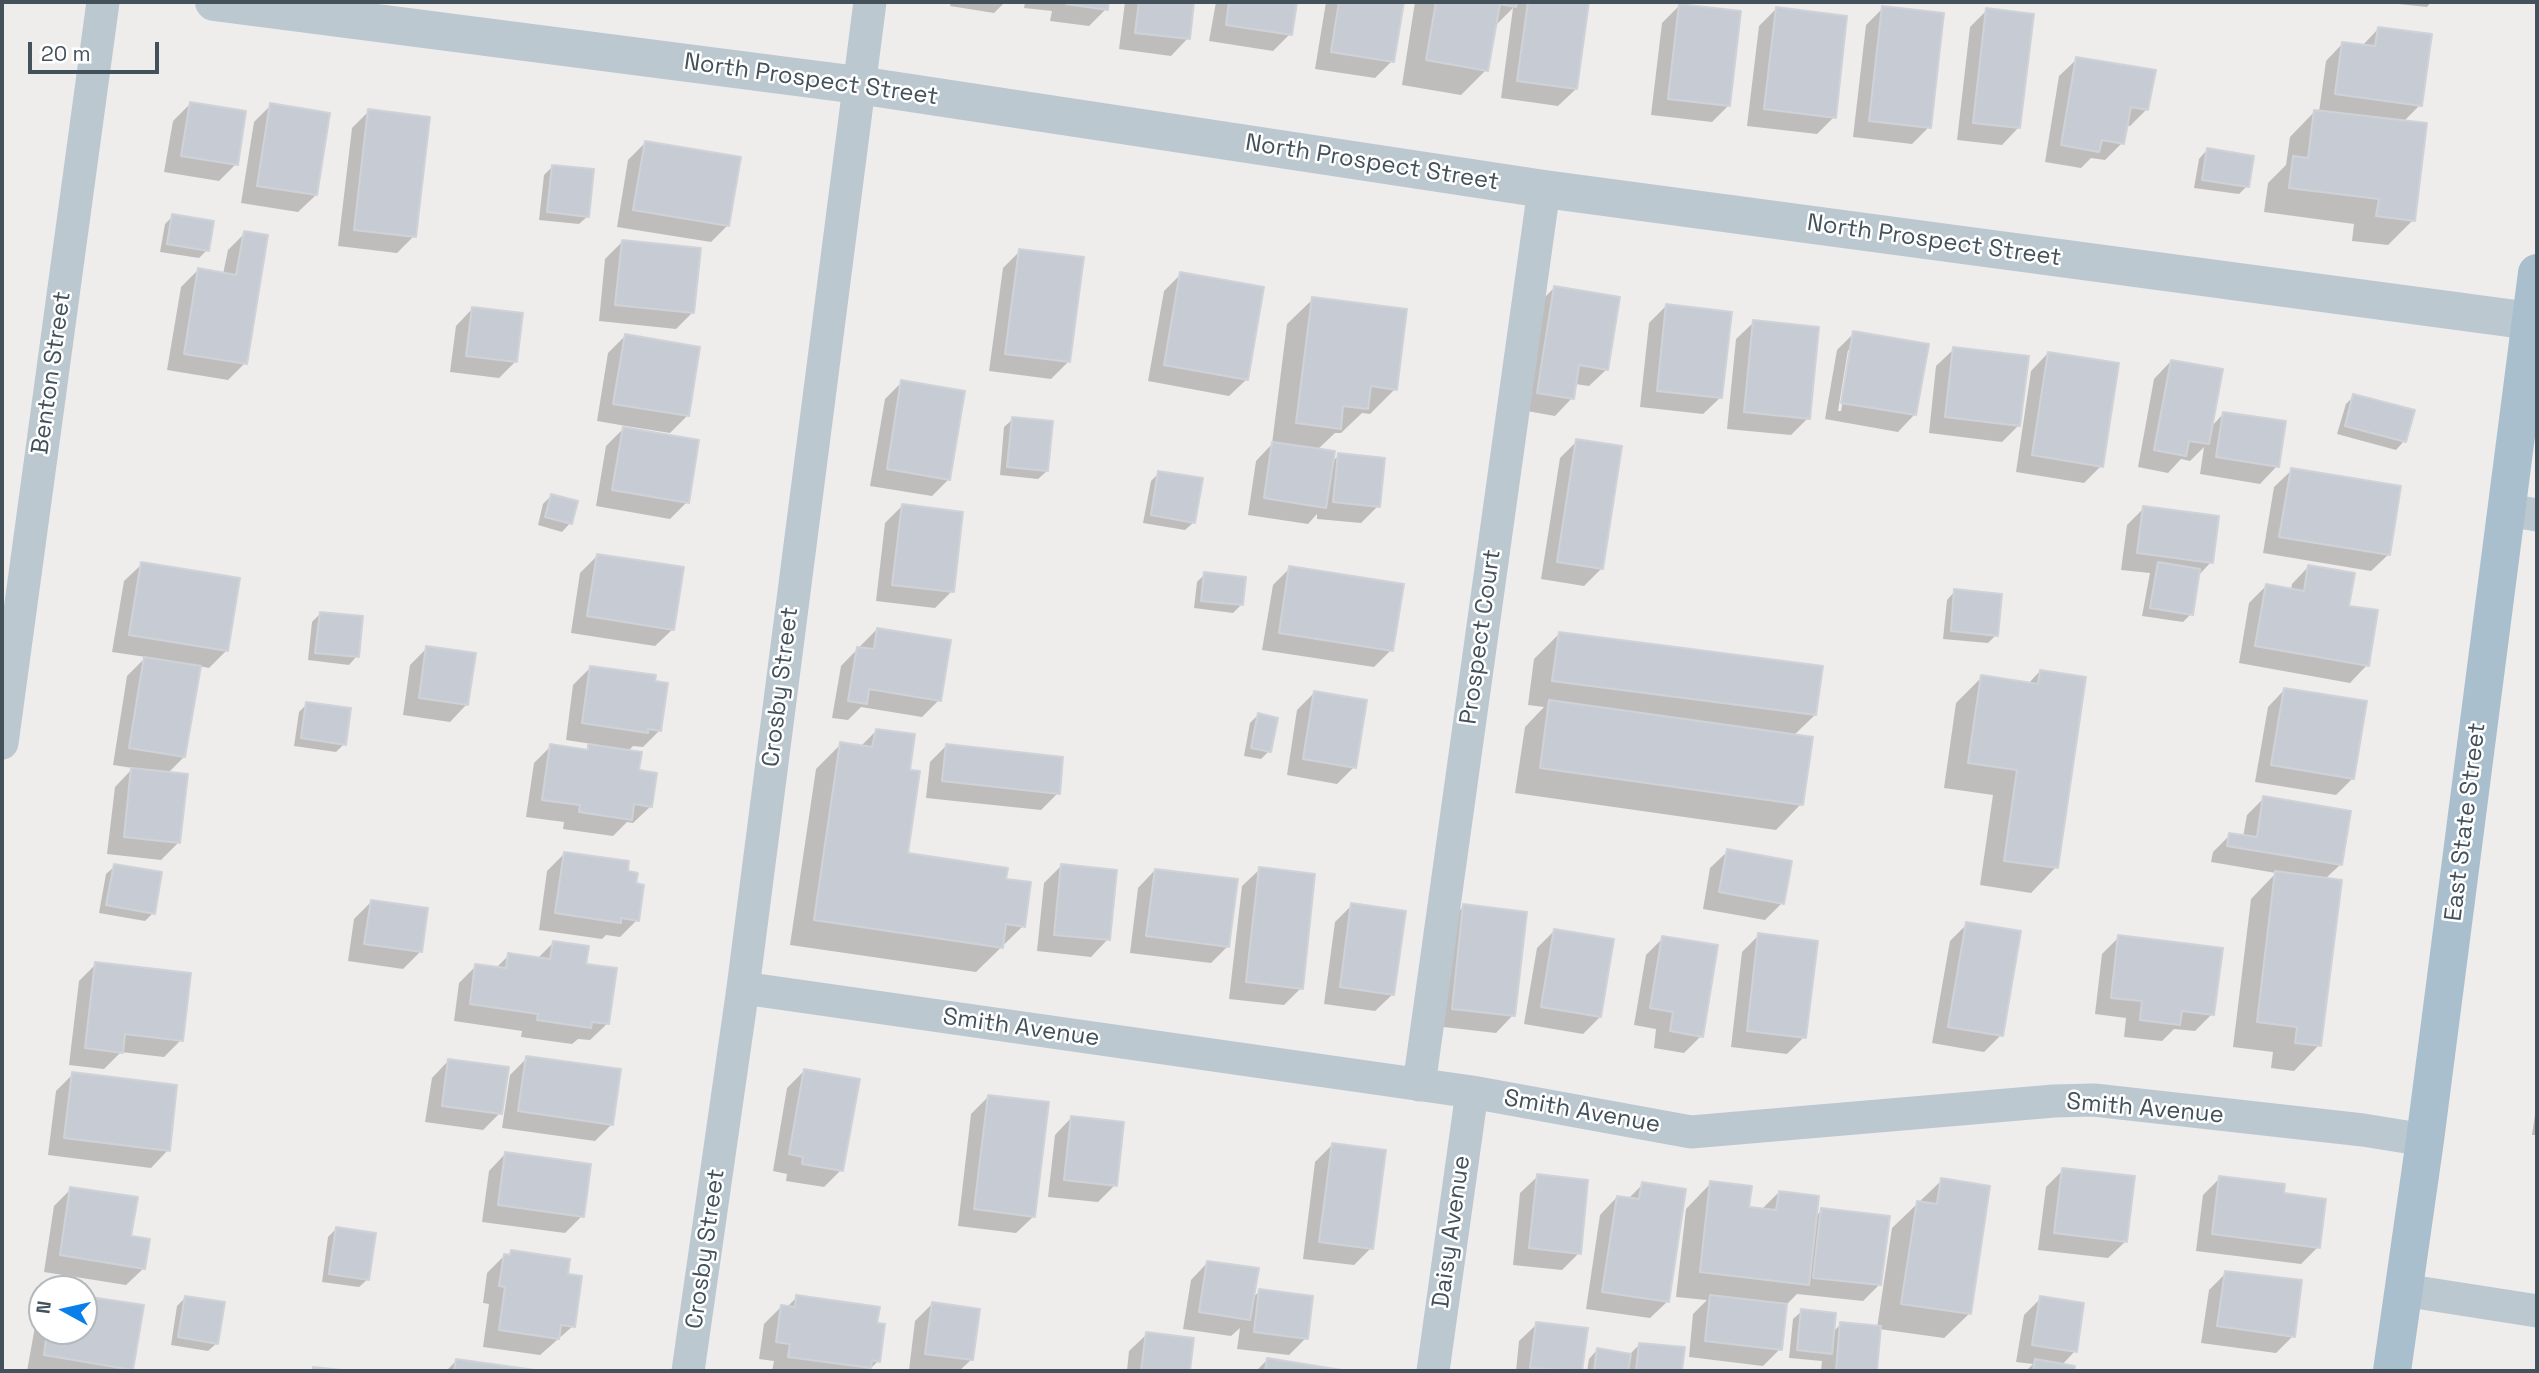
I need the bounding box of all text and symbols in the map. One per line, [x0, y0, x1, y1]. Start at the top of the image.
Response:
scale bar [32, 28, 163, 72]
text: 20 m [41, 40, 91, 67]
street label: North Prospect Street [682, 48, 940, 112]
street label: North Prospect Street [1243, 129, 1501, 197]
street label: North Prospect Street [1805, 209, 2063, 273]
street label: Benton Street [26, 290, 78, 456]
street label: Prospect Court [1454, 548, 1508, 726]
street label: Crosby Street [757, 605, 805, 769]
street label: East State Street [2440, 721, 2492, 923]
street label: Smith Avenue [941, 1003, 1101, 1053]
street label: Smith Avenue [1502, 1084, 1662, 1140]
street label: Smith Avenue [2065, 1088, 2225, 1130]
street label: Daisy Avenue [1427, 1154, 1477, 1310]
street label: Crosby Street [681, 1167, 731, 1331]
north arrow [28, 1275, 98, 1345]
text: N [30, 1299, 57, 1315]

